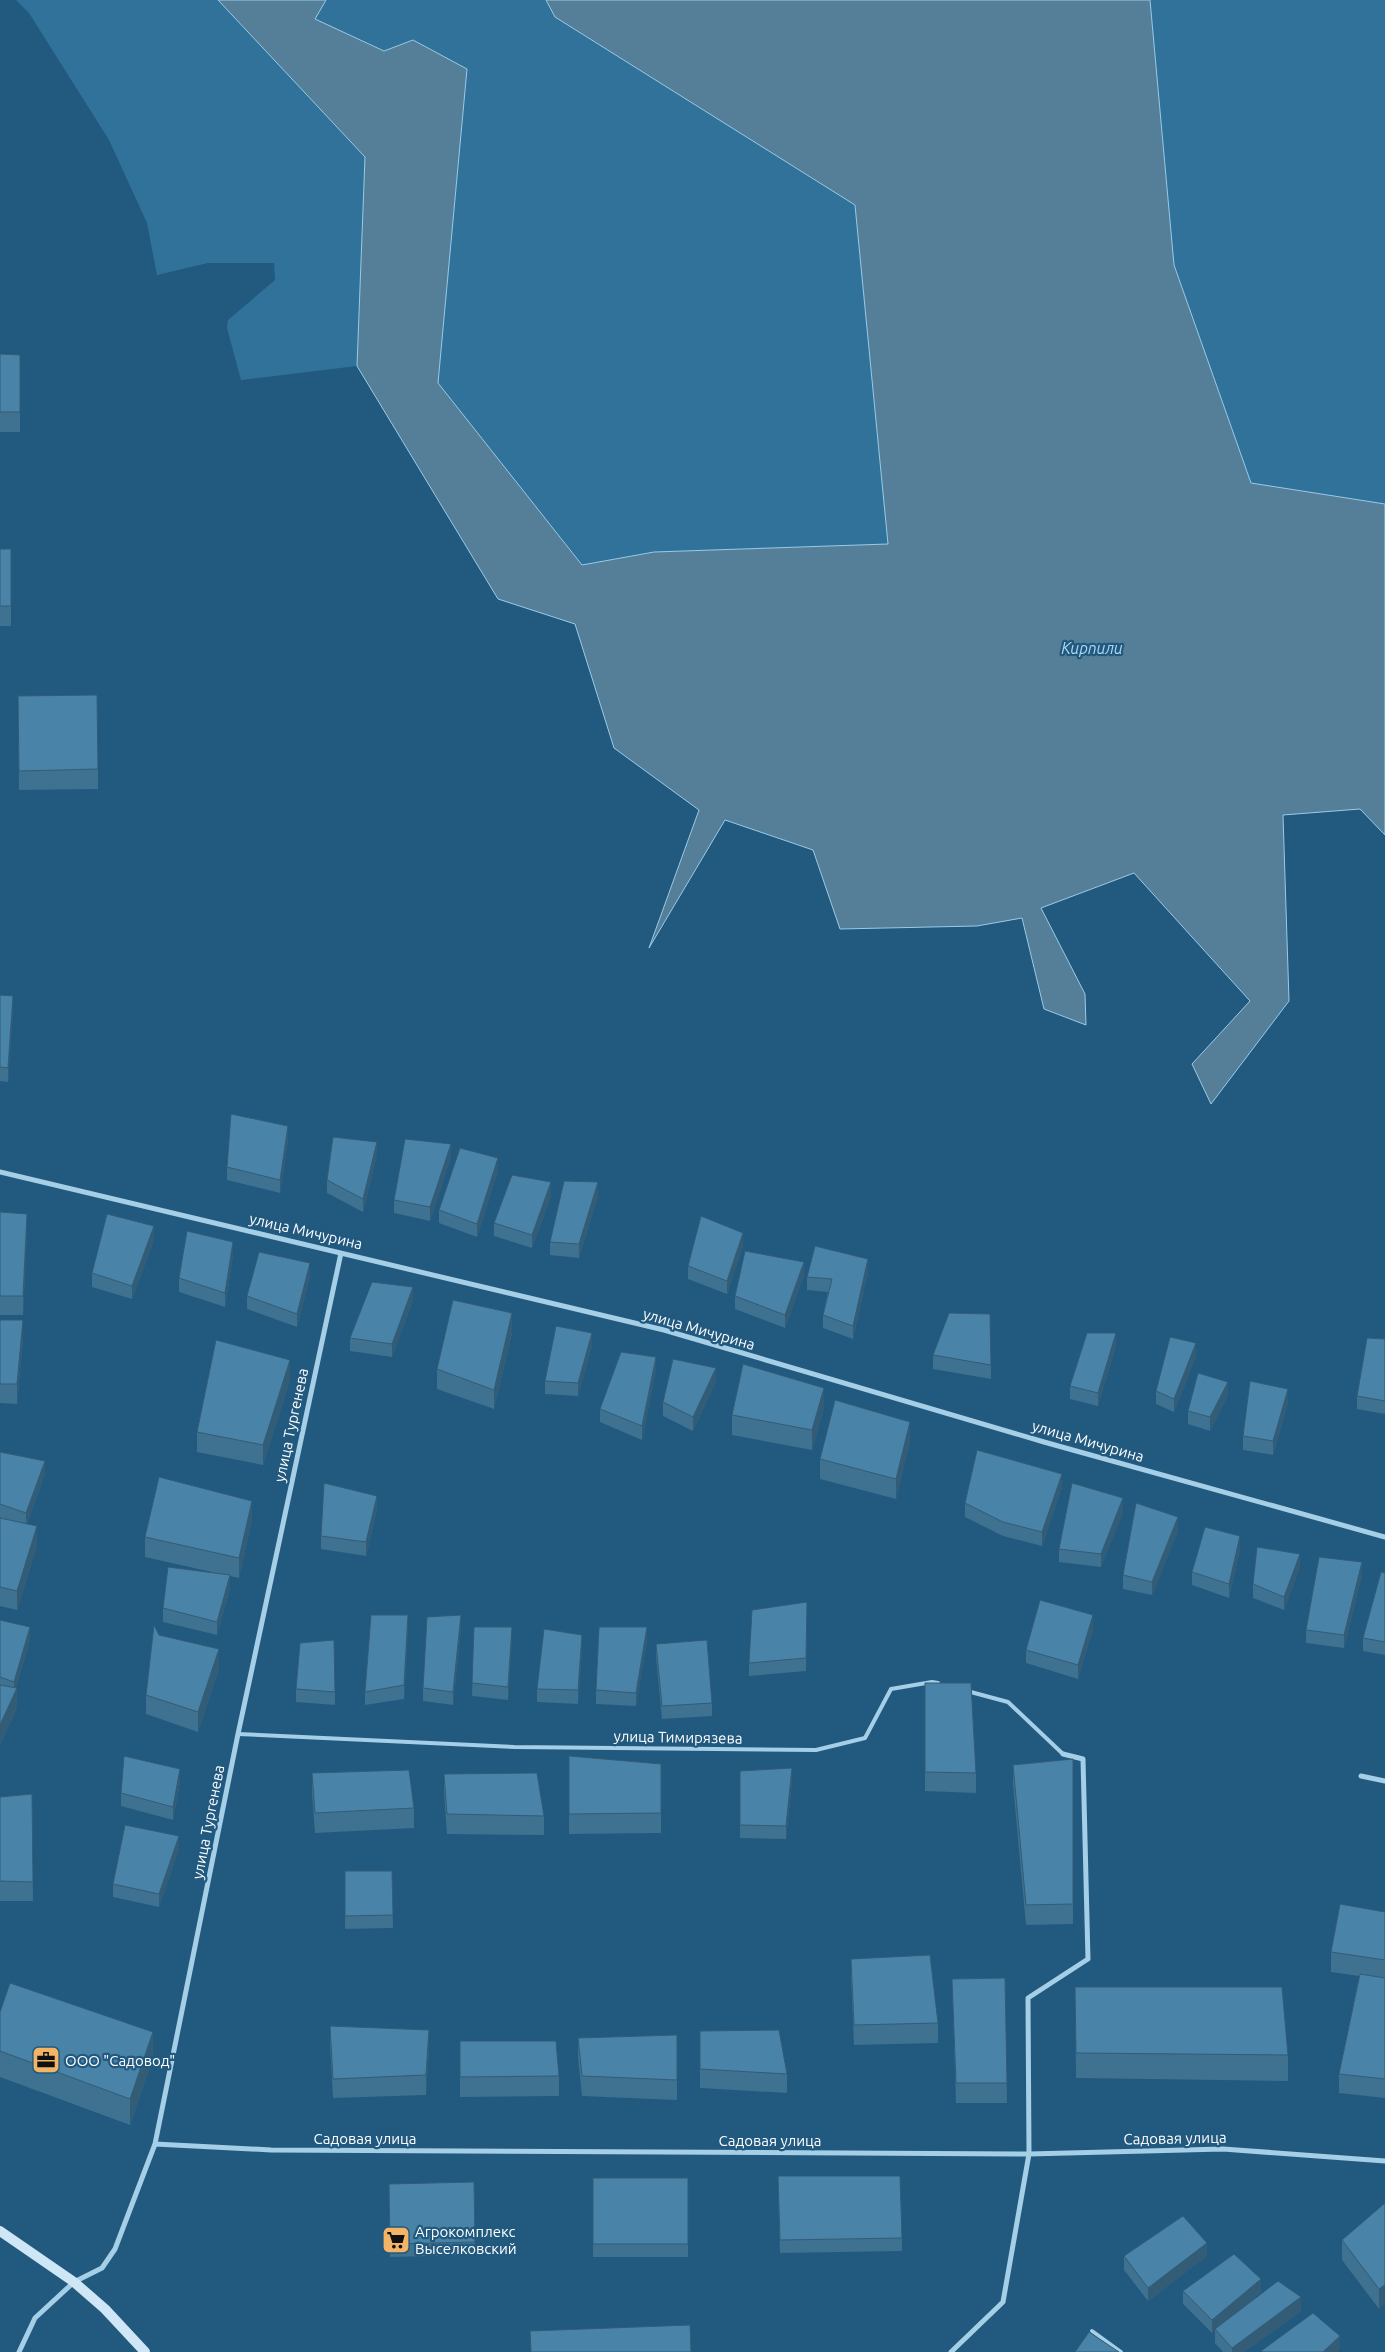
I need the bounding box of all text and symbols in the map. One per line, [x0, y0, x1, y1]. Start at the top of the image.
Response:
water label: Кирпили [1061, 639, 1123, 657]
street label: улица Мичурина [248, 1210, 364, 1252]
street label: улица Мичурина [641, 1305, 757, 1353]
street label: улица Тургенева [271, 1366, 311, 1484]
street label: улица Мичурина [1030, 1417, 1146, 1465]
street label: улица Тимирязева [613, 1727, 743, 1747]
street label: улица Тургенева [189, 1763, 227, 1881]
office icon: ООО "Садовод" [31, 2045, 61, 2075]
place label: ООО "Садовод" [65, 2052, 175, 2069]
street label: Садовая улица [1123, 2129, 1227, 2147]
street label: Садовая улица [313, 2130, 417, 2147]
street label: Садовая улица [718, 2132, 822, 2149]
place label: Агрокомплекс Выселковский [415, 2223, 517, 2257]
supermarket icon: Агрокомплекс Выселковский [381, 2225, 411, 2255]

